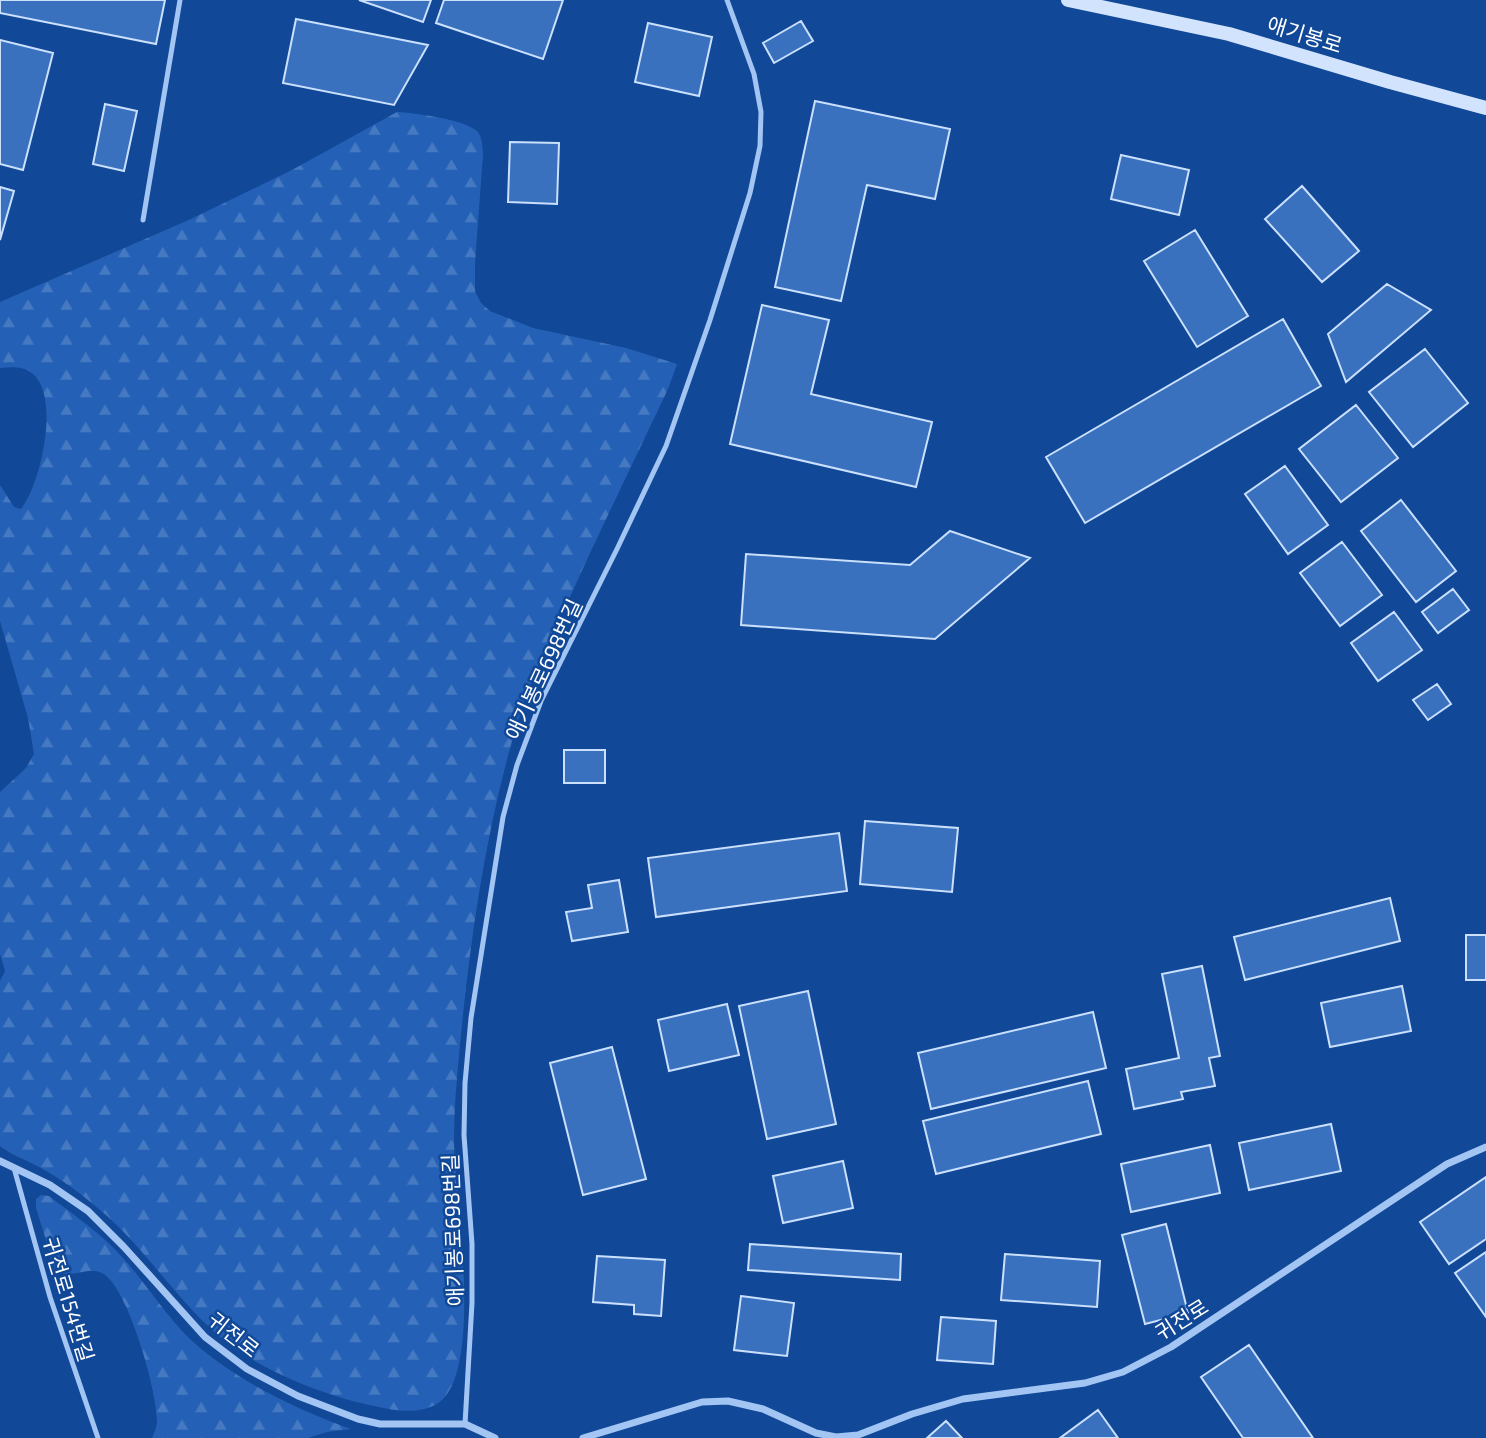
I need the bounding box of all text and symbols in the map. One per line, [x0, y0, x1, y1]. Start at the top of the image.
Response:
street label: 애기봉로 [1264, 11, 1346, 57]
street label: 애기봉로698번길 [499, 595, 587, 743]
street label: 애기봉로698번길 [437, 1153, 467, 1307]
street label: 귀전로154번길 [38, 1234, 100, 1364]
street label: 귀전로 [1150, 1293, 1212, 1345]
street label: 귀전로 [203, 1306, 265, 1362]

